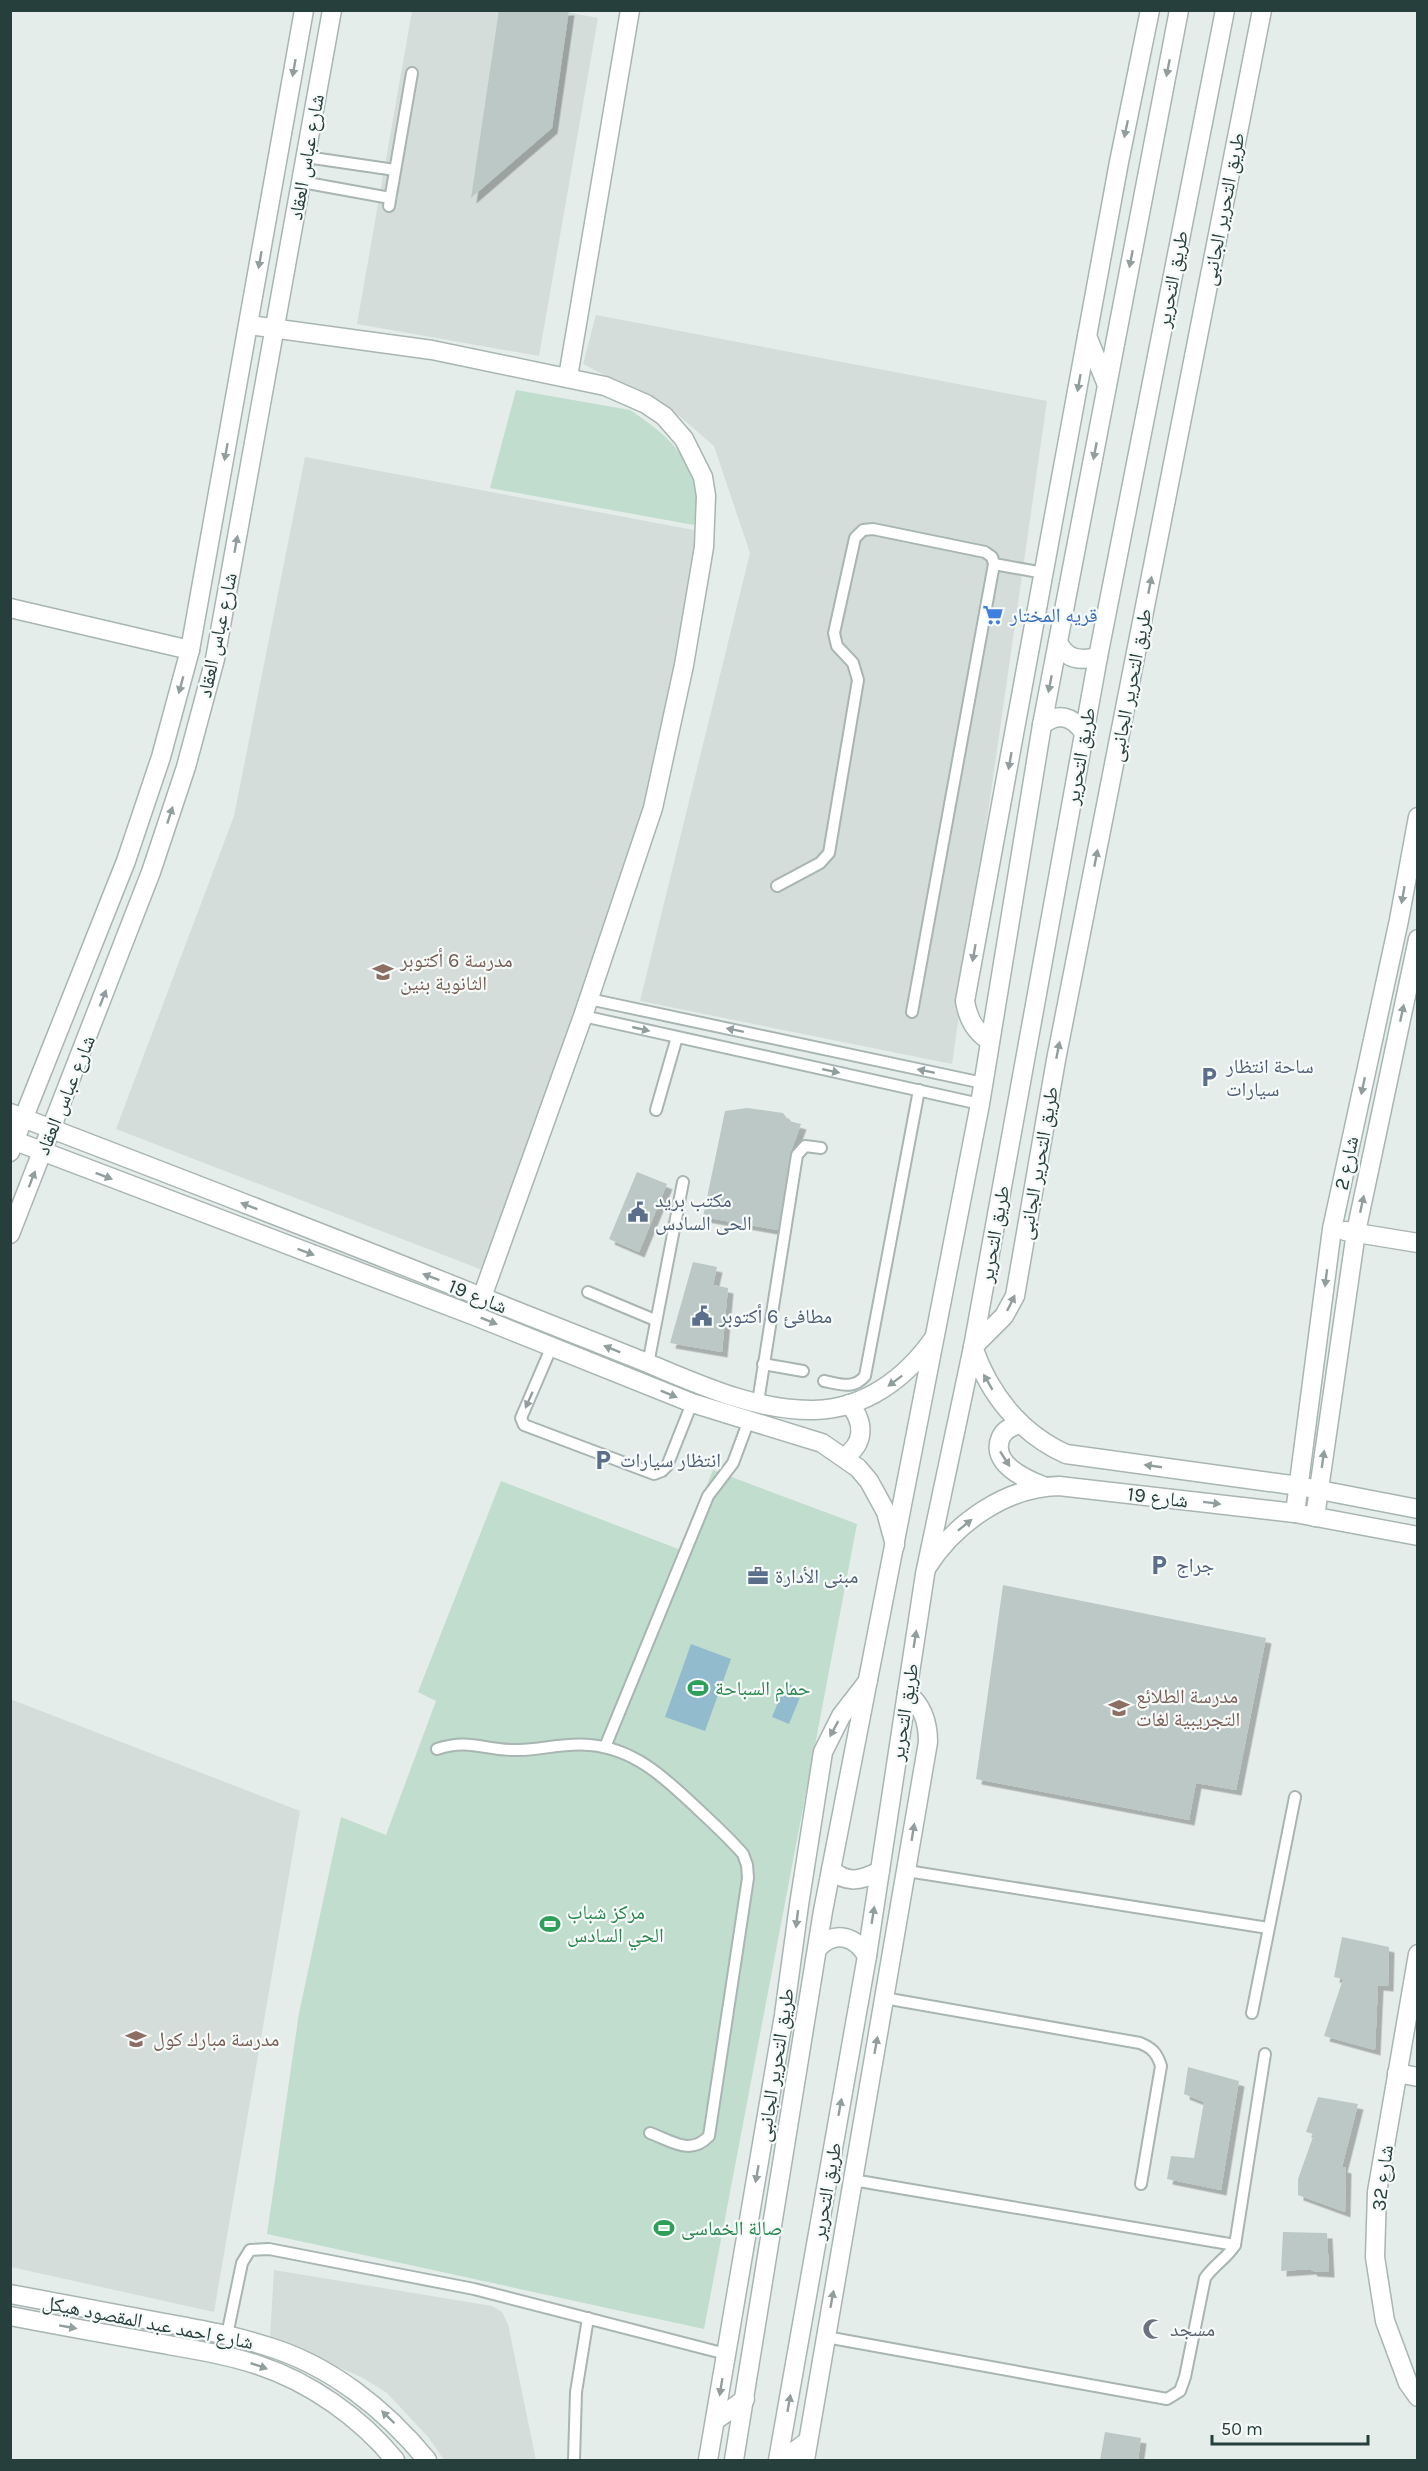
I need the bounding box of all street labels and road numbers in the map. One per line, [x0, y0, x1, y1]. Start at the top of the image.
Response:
street label: شارع عباس العقاد [284, 92, 330, 222]
street label: طريق التحرير الجانبى [1197, 131, 1250, 288]
street label: طريق التحرير [1152, 229, 1193, 331]
street label: شارع عباس العقاد [193, 571, 243, 700]
street label: طريق التحرير الجانبى [1104, 607, 1157, 764]
street label: طريق التحرير [1060, 706, 1100, 807]
street label: شارع عباس العقاد [31, 1032, 101, 1159]
street label: طريق التحرير الجانبى [1014, 1085, 1063, 1242]
street label: شارع 2 [1330, 1134, 1364, 1192]
street label: طريق التحرير [974, 1184, 1014, 1285]
street label: شارع 19 [445, 1274, 510, 1319]
street label: شارع 19 [1126, 1482, 1190, 1514]
street label: طريق التحرير [885, 1662, 924, 1763]
street label: طريق التحرير الجانبى [752, 1986, 799, 2144]
street label: طريق التحرير [806, 2141, 846, 2242]
street label: شارع 32 [1367, 2144, 1399, 2212]
street label: شارع احمد عبد المقصود هيكل [40, 2291, 255, 2355]

